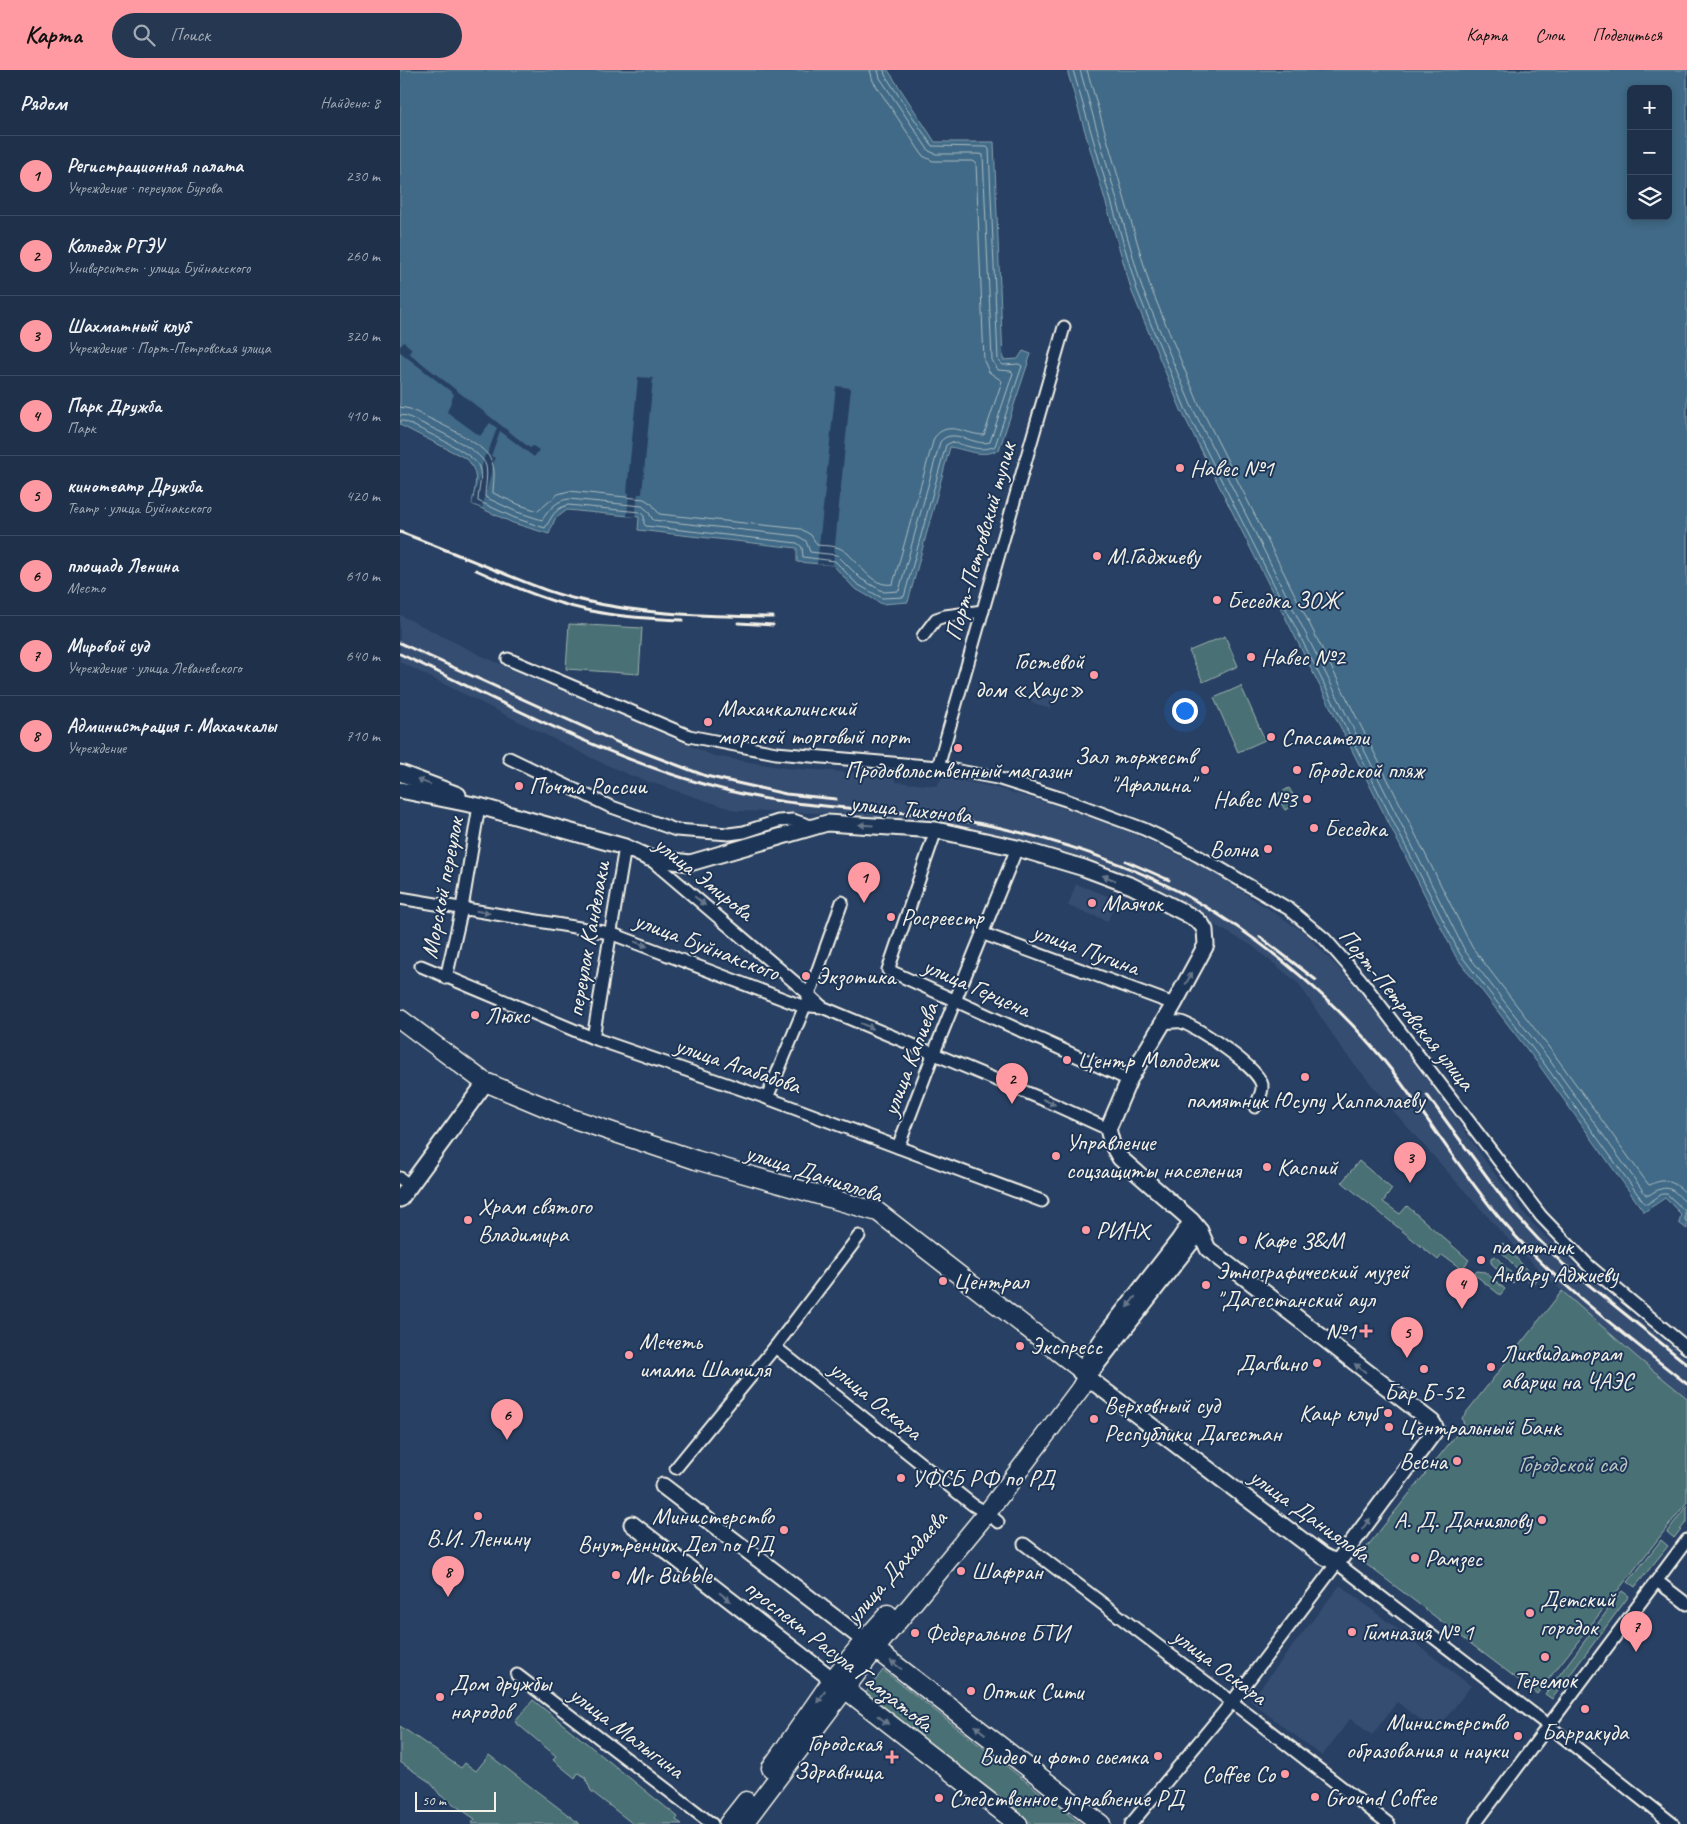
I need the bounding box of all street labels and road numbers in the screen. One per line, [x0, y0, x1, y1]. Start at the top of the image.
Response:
street label: Порт-Петровский тупик [937, 436, 1023, 644]
street label: улица Тихонова [847, 788, 975, 830]
street label: Морской переулок [414, 813, 471, 961]
street label: улица Эмирова [647, 828, 761, 929]
street label: переулок Канделаки [560, 857, 617, 1019]
street label: улица Буйнакского [628, 904, 785, 988]
street label: улица Пугина [1027, 915, 1145, 983]
street label: Порт-Петровская улица [1332, 922, 1483, 1098]
street label: улица Герцена [917, 949, 1037, 1025]
street label: улица Капиева [874, 997, 946, 1122]
street label: улица Агабабова [670, 1029, 806, 1101]
street label: улица Даниялова [740, 1136, 887, 1210]
street label: улица Оскара [822, 1352, 930, 1447]
street label: улица Даниялова [1242, 1460, 1377, 1570]
street label: улица Дахадаева [837, 1503, 954, 1631]
street label: проспект Расула Гамзатова [738, 1572, 941, 1740]
street label: улица Оскара [1165, 1619, 1274, 1712]
street label: улица Малыгина [562, 1678, 691, 1786]

